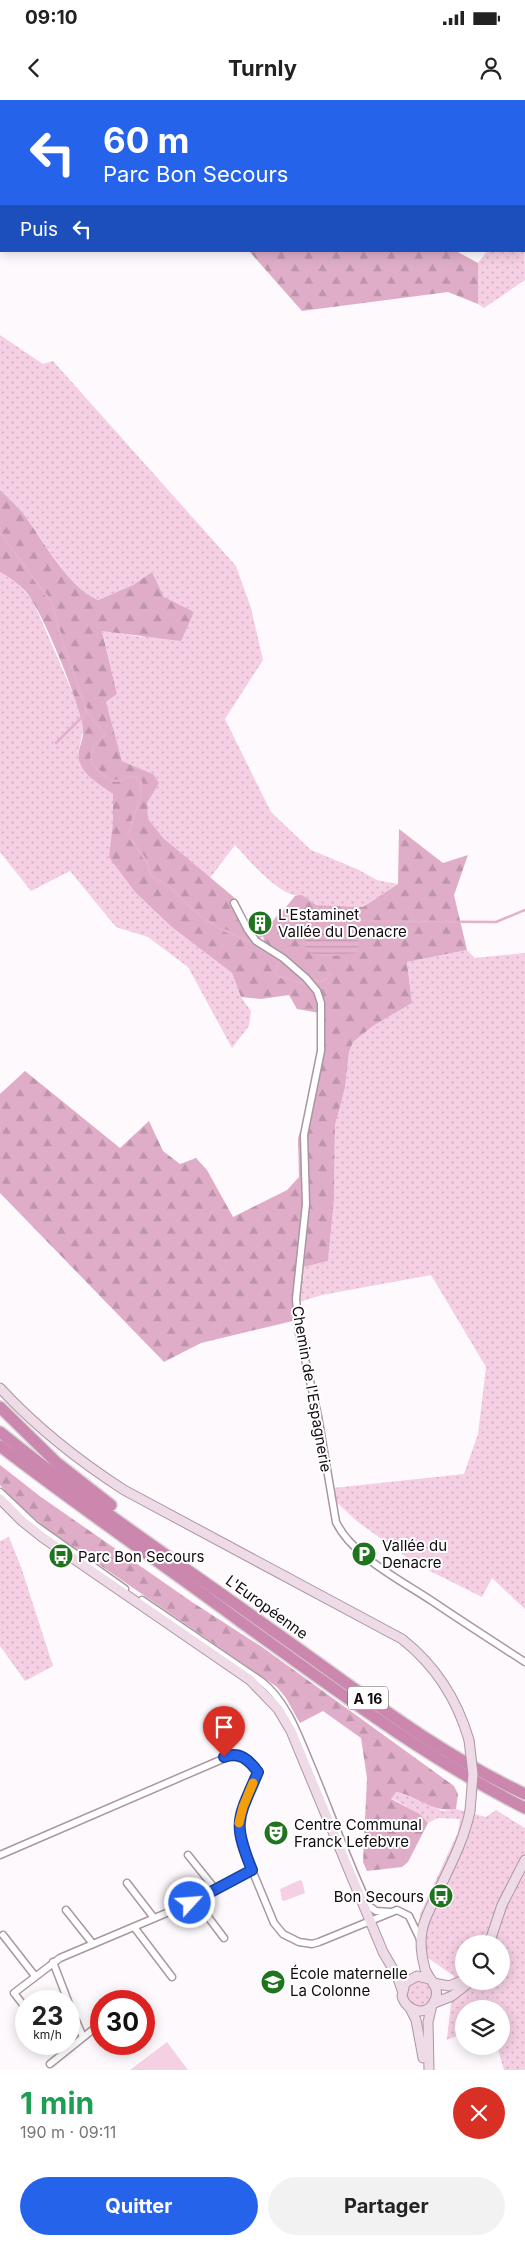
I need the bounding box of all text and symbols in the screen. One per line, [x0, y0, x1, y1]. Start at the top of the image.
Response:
text: 09:10 [25, 6, 78, 29]
icon: back [20, 54, 48, 82]
icon: person [477, 54, 505, 82]
text: Turnly [228, 55, 297, 81]
text: 60 m [103, 119, 190, 161]
icon: left [20, 120, 85, 185]
text: Parc Bon Secours [103, 161, 288, 187]
icon: left [68, 215, 96, 243]
text: Puis [20, 218, 58, 241]
place label: L'Estaminet Vallée du Denacre [278, 905, 407, 941]
building icon: L'Estaminet Vallée du Denacre [247, 910, 273, 936]
street label: Chemin de l'Espagnerie [288, 1304, 336, 1474]
place label: Vallée du Denacre [382, 1536, 447, 1572]
parking icon: Vallée du Denacre [351, 1541, 377, 1567]
bus stop icon: Parc Bon Secours [48, 1543, 74, 1569]
place label: Parc Bon Secours [78, 1547, 205, 1566]
street label: L'Européenne [222, 1571, 312, 1643]
road number: A 16 [348, 1686, 388, 1710]
pin [203, 1706, 245, 1757]
icon: arrive [210, 1713, 238, 1741]
place label: Centre Communal Franck Lefebvre [294, 1815, 422, 1851]
theatre icon: Centre Communal Franck Lefebvre [263, 1820, 289, 1846]
position arrow [163, 1876, 215, 1928]
bus stop icon: Bon Secours [428, 1883, 454, 1909]
place label: Bon Secours [334, 1887, 424, 1906]
map controls [455, 1935, 510, 2055]
button: search [455, 1935, 510, 1990]
place label: École maternelle La Colonne [290, 1964, 408, 2000]
school or university icon: École maternelle La Colonne [260, 1969, 286, 1995]
speed limit sign: 30 [90, 1990, 155, 2055]
button: layers [455, 2000, 510, 2055]
text: 23 [32, 2001, 63, 2031]
text: km/h [33, 2027, 62, 2042]
text: 1 min [20, 2085, 94, 2121]
button: close [453, 2087, 505, 2139]
text: 190 m · 09:11 [20, 2122, 116, 2142]
button: Quitter [20, 2177, 258, 2235]
button: Partager [268, 2177, 505, 2235]

